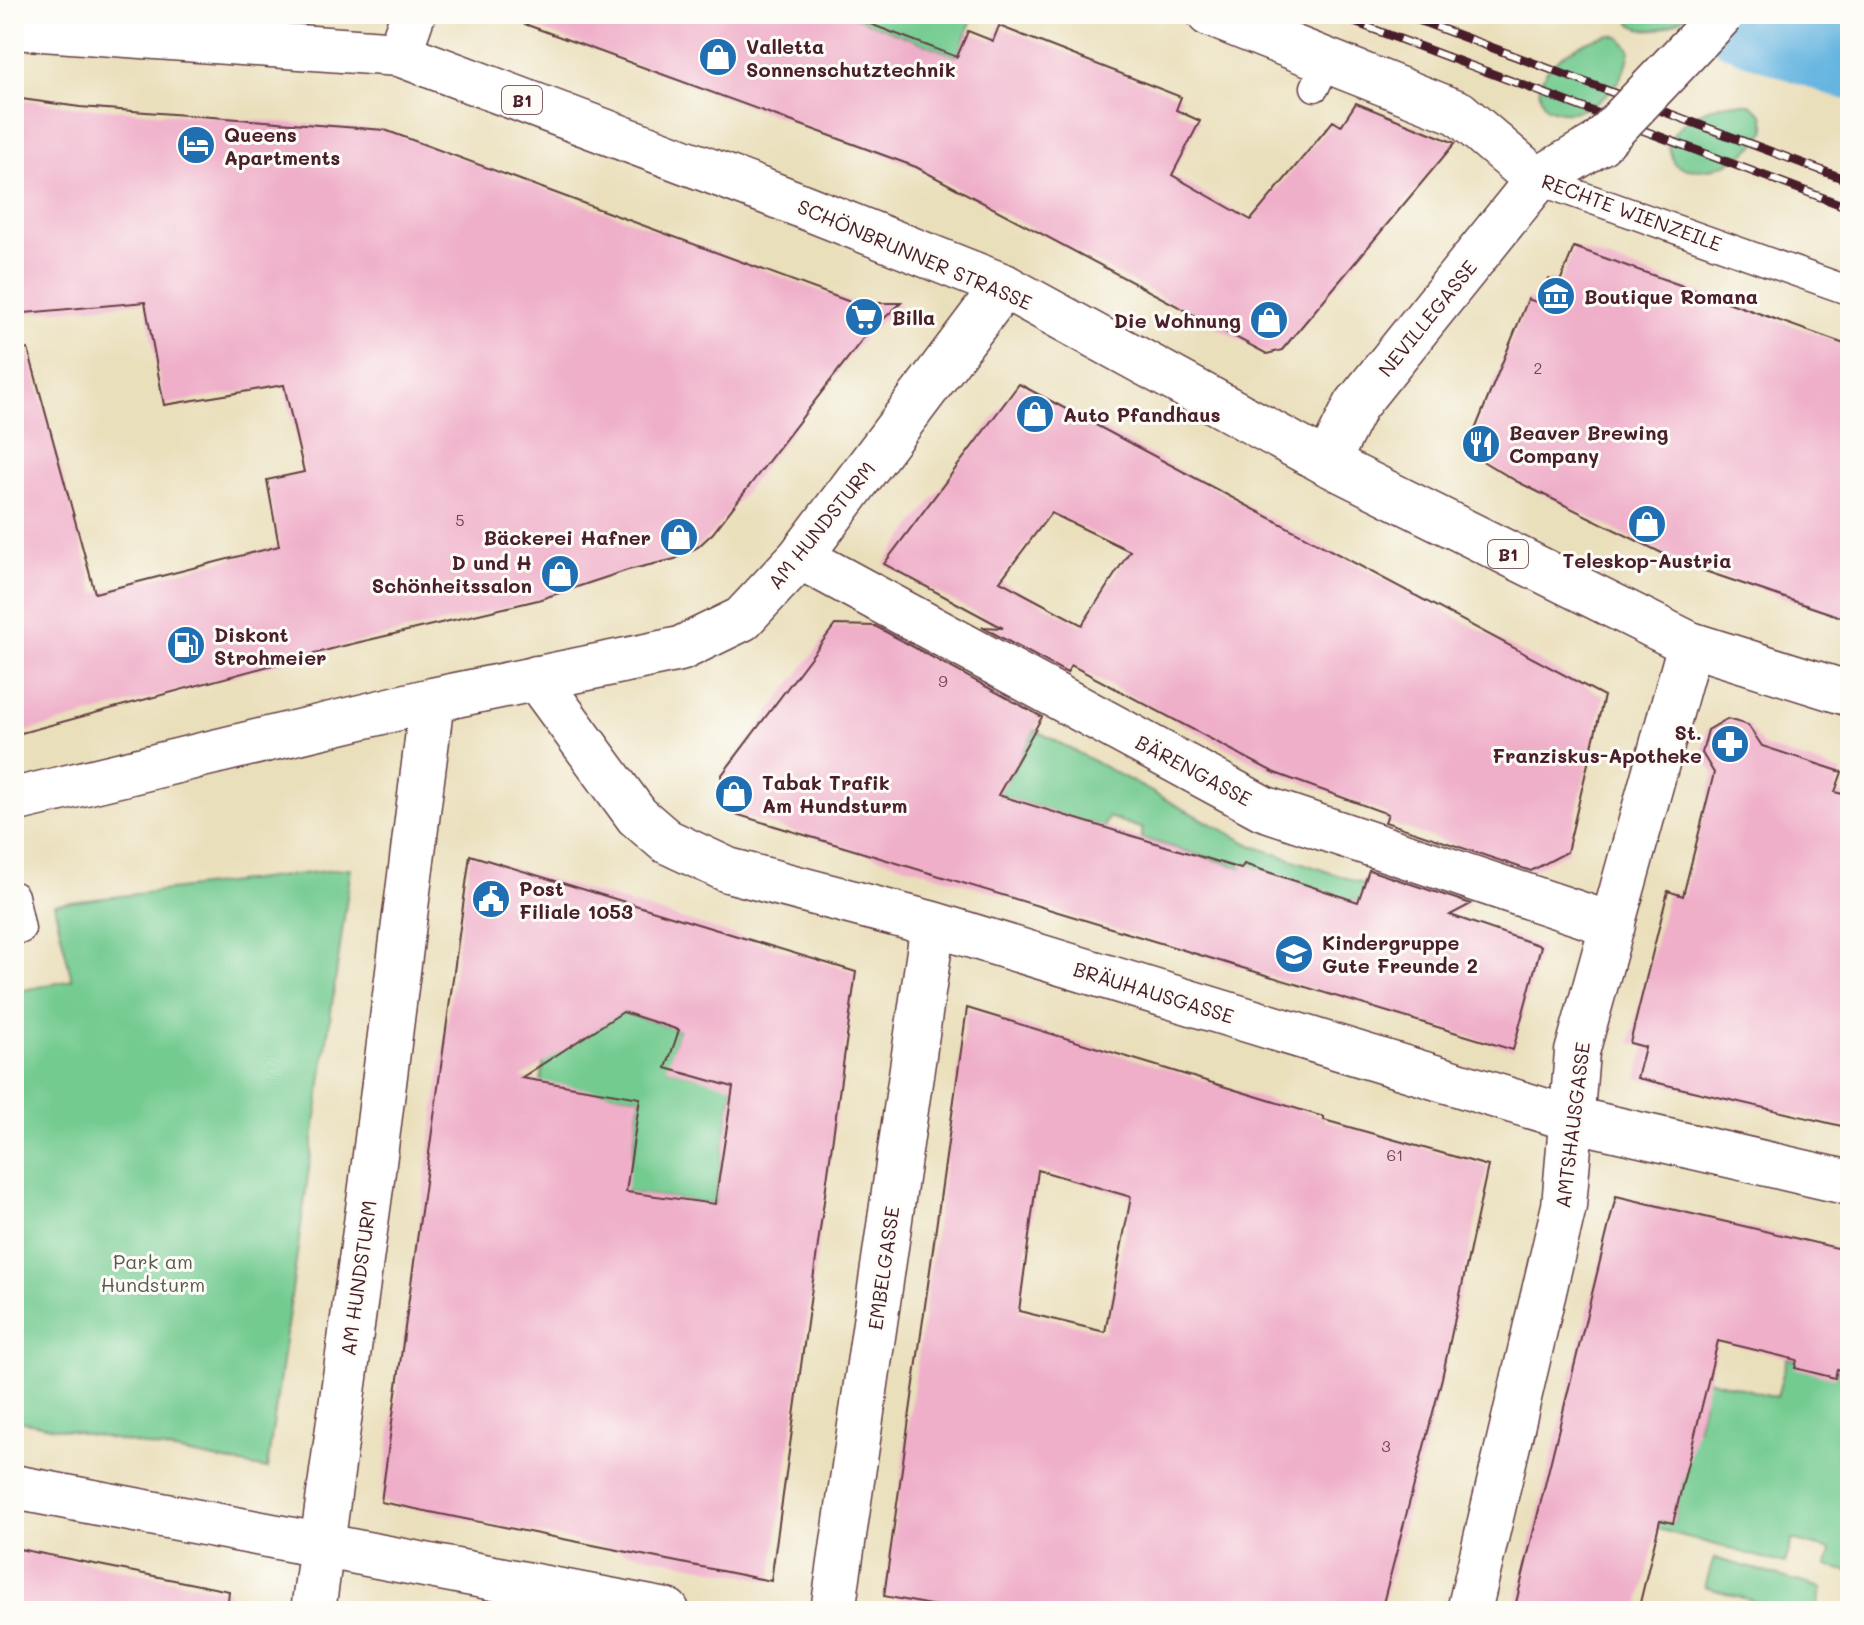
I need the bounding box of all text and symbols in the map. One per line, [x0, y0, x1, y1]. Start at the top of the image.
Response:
place label: Valletta Sonnenschutztechnik [746, 33, 956, 82]
shop icon: Valletta Sonnenschutztechnik [697, 36, 739, 78]
road number: B1 [502, 86, 542, 114]
place label: Queens Apartments [224, 121, 340, 170]
hotel icon: Queens Apartments [175, 124, 217, 166]
street label: RECHTE WIENZEILE [1538, 167, 1726, 257]
street label: SCHÖNBRUNNER STRASSE [794, 193, 1036, 315]
street label: NEVILLEGASSE [1372, 254, 1482, 382]
museum icon: Boutique Romana [1535, 275, 1577, 317]
place label: Boutique Romana [1584, 283, 1758, 309]
supermarket icon: Billa [843, 296, 885, 338]
shop icon: Die Wohnung [1248, 299, 1290, 341]
place label: Billa [892, 304, 935, 330]
place label: Die Wohnung [1114, 307, 1241, 333]
house number: 2 [1534, 357, 1542, 378]
shop icon: Auto Pfandhaus [1014, 393, 1056, 435]
place label: Auto Pfandhaus [1063, 401, 1221, 427]
place label: Beaver Brewing Company [1509, 419, 1669, 468]
restaurant icon: Beaver Brewing Company [1460, 423, 1502, 465]
street label: AM HUNDSTURM [762, 456, 880, 594]
shop icon: Teleskop-Austria [1626, 503, 1668, 545]
house number: 5 [455, 509, 465, 530]
shop icon: Bäckerei Hafner [658, 516, 700, 558]
place label: Bäckerei Hafner [484, 524, 651, 550]
road number: B1 [1488, 540, 1528, 568]
place label: Teleskop-Austria [1563, 547, 1731, 573]
place label: D und H Schönheitssalon [372, 549, 532, 598]
shop icon: D und H Schönheitssalon [539, 553, 581, 595]
place label: Diskont Strohmeier [214, 621, 326, 670]
fuel station icon: Diskont Strohmeier [165, 624, 207, 666]
house number: 9 [938, 670, 948, 691]
place label: St. Franziskus-Apotheke [1492, 719, 1702, 768]
pharmacy icon: St. Franziskus-Apotheke [1709, 723, 1751, 765]
street label: BÄRENGASSE [1131, 728, 1257, 812]
place label: Tabak Trafik Am Hundsturm [762, 769, 907, 818]
shop icon: Tabak Trafik Am Hundsturm [713, 773, 755, 815]
place label: Post Filiale 1053 [519, 875, 633, 924]
public building icon: Post Filiale 1053 [470, 878, 512, 920]
place label: Kindergruppe Gute Freunde 2 [1322, 929, 1478, 978]
school or university icon: Kindergruppe Gute Freunde 2 [1273, 933, 1315, 975]
street label: BRÄUHAUSGASSE [1071, 955, 1237, 1029]
street label: AMTSHAUSGASSE [1549, 1040, 1595, 1210]
house number: 61 [1387, 1144, 1403, 1165]
street label: AM HUNDSTURM [334, 1199, 382, 1357]
street label: EMBELGASSE [861, 1205, 905, 1331]
park label: Park am Hundsturm [101, 1248, 205, 1297]
house number: 3 [1381, 1435, 1391, 1456]

